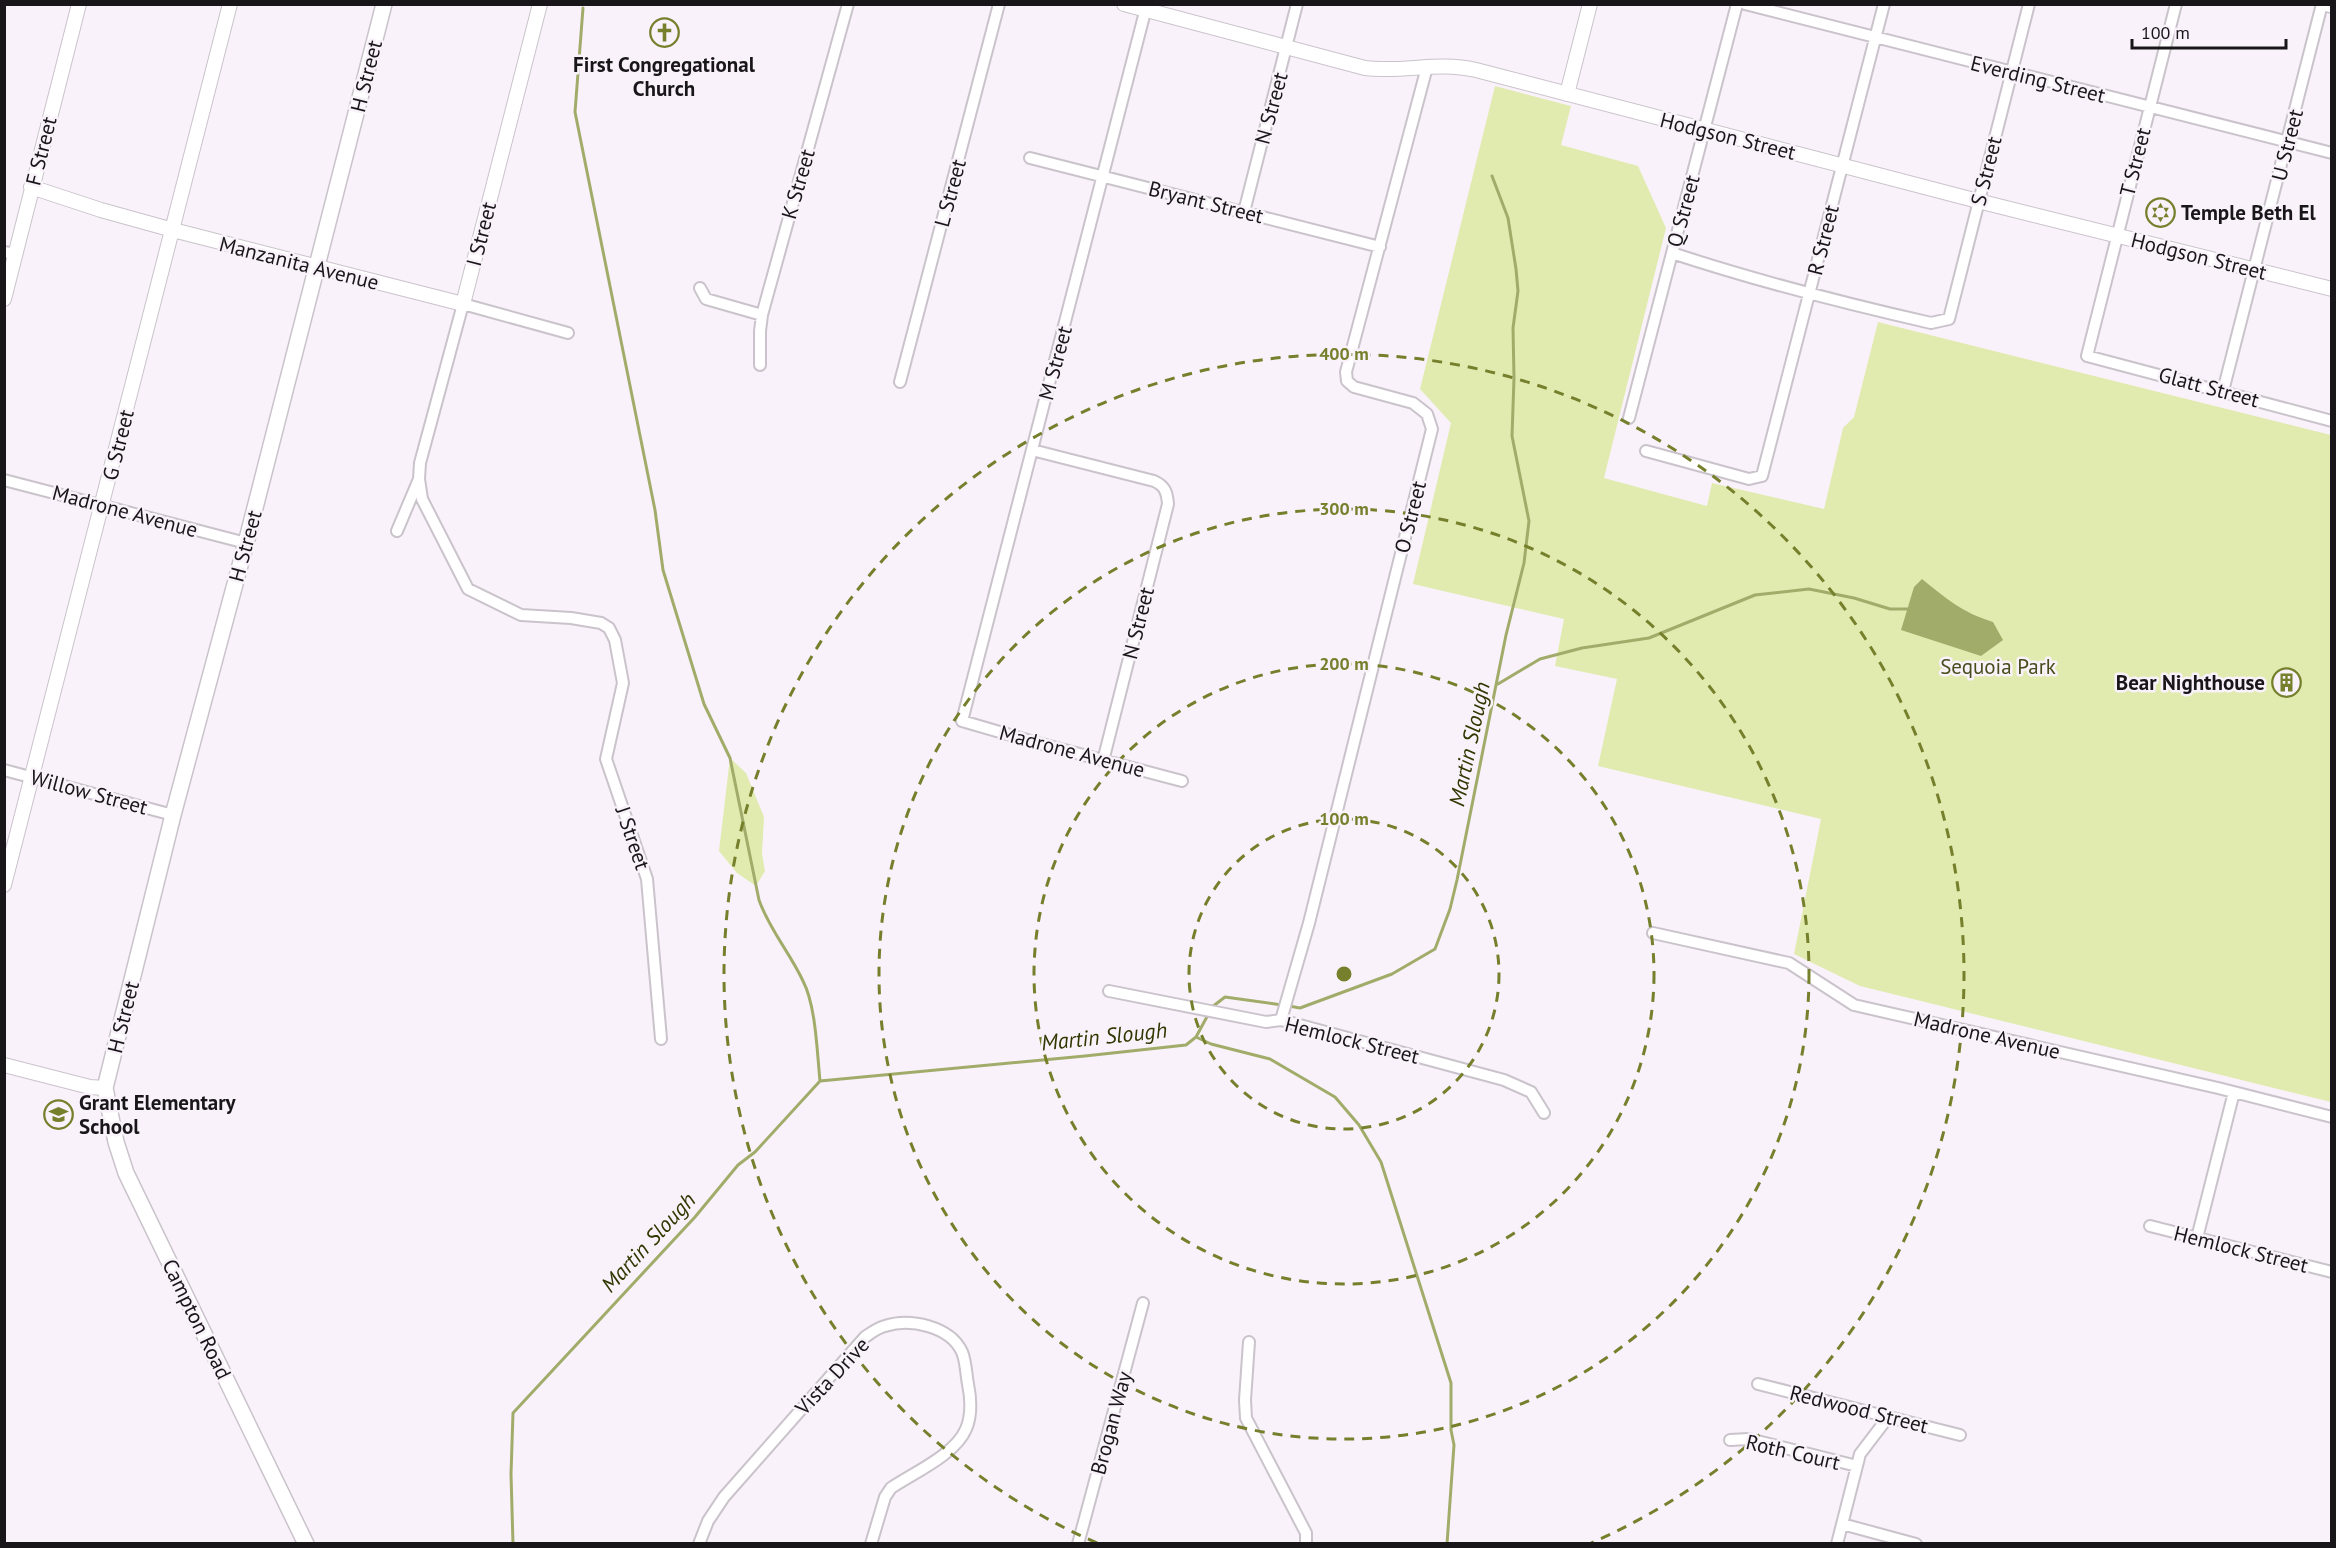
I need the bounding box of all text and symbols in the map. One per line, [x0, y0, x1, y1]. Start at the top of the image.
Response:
scale bar [2132, 12, 2286, 50]
church icon: First Congregational Church [648, 17, 680, 49]
text: 100 m [2141, 21, 2190, 44]
street label: H Street [344, 37, 388, 115]
street label: Everding Street [1968, 49, 2108, 109]
place label: First Congregational Church [573, 51, 756, 102]
street label: N Street [1248, 69, 1294, 147]
street label: Hodgson Street [1657, 106, 1799, 166]
street label: U Street [2265, 106, 2309, 184]
street label: F Street [19, 114, 63, 188]
street label: T Street [2113, 125, 2157, 199]
street label: S Street [1964, 134, 2008, 208]
street label: K Street [775, 146, 821, 222]
street label: L Street [928, 156, 972, 230]
street label: Q Street [1660, 172, 1706, 250]
street label: Bryant Street [1146, 175, 1266, 229]
synagogue icon: Temple Beth El [2144, 196, 2176, 228]
street label: I Street [460, 199, 502, 269]
place label: Temple Beth El [2181, 199, 2316, 226]
street label: R Street [1801, 202, 1845, 278]
street label: Hodgson Street [2128, 226, 2270, 286]
street label: Manzanita Avenue [216, 230, 382, 296]
street label: M Street [1032, 323, 1078, 403]
text: 400 m [1319, 342, 1369, 365]
street label: Glatt Street [2156, 361, 2262, 413]
street label: G Street [96, 407, 140, 483]
street label: O Street [1388, 478, 1432, 556]
street label: Madrone Avenue [49, 479, 201, 543]
text: 300 m [1319, 497, 1369, 520]
street label: H Street [222, 507, 268, 585]
street label: N Street [1116, 584, 1160, 662]
text: 200 m [1319, 652, 1369, 675]
park label: Sequoia Park [1940, 653, 2056, 680]
building icon: Bear Nighthouse [2270, 666, 2302, 698]
place label: Bear Nighthouse [2116, 669, 2265, 696]
water label: Martin Slough [1442, 679, 1496, 809]
street label: Madrone Avenue [996, 719, 1148, 783]
street label: Willow Street [27, 763, 151, 821]
street label: J Street [609, 802, 656, 873]
text: 100 m [1319, 807, 1369, 830]
centre of rings [1334, 964, 1354, 984]
street label: H Street [101, 978, 145, 1056]
street label: Madrone Avenue [1911, 1005, 2063, 1065]
street label: Hemlock Street [1282, 1010, 1422, 1070]
water label: Martin Slough [1040, 1015, 1168, 1057]
place label: Grant Elementary School [79, 1089, 237, 1140]
school or university icon: Grant Elementary School [42, 1098, 74, 1130]
water label: Martin Slough [595, 1186, 701, 1298]
street label: Hemlock Street [2171, 1219, 2311, 1279]
street label: Campton Road [156, 1255, 238, 1383]
street label: Vista Drive [789, 1331, 875, 1421]
street label: Brogan Way [1084, 1368, 1138, 1478]
street label: Redwood Street [1787, 1379, 1931, 1439]
street label: Roth Court [1743, 1428, 1843, 1476]

